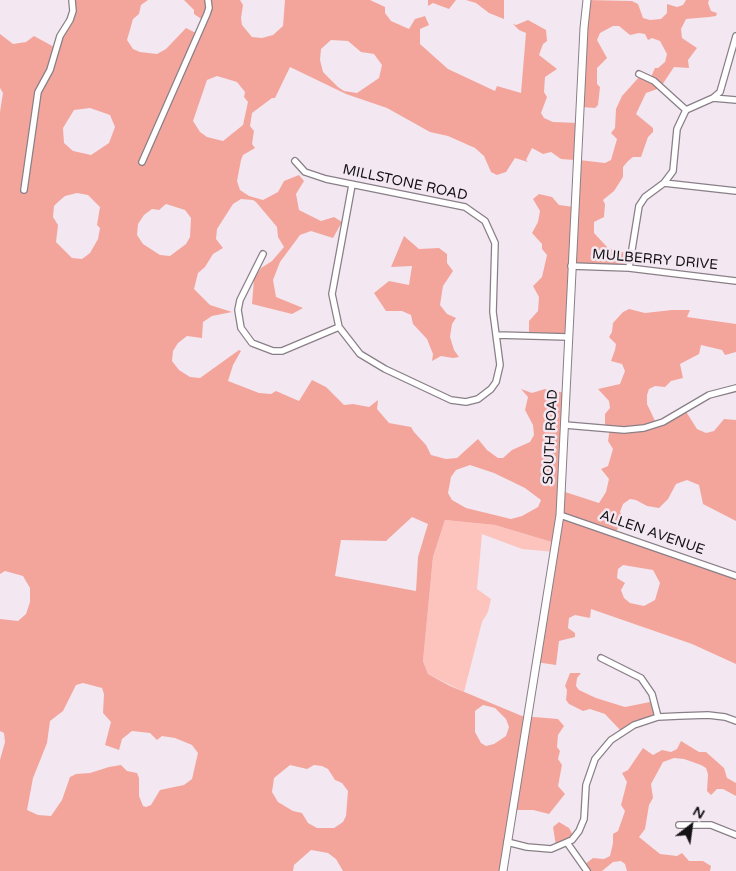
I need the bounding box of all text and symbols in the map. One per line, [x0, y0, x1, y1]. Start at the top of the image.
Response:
street label: MILLSTONE ROAD [341, 162, 469, 204]
street label: MULBERRY DRIVE [591, 246, 719, 274]
street label: SOUTH ROAD [540, 389, 562, 485]
street label: ALLEN AVENUE [597, 507, 707, 559]
north arrow [666, 801, 716, 851]
text: N [690, 802, 708, 823]

